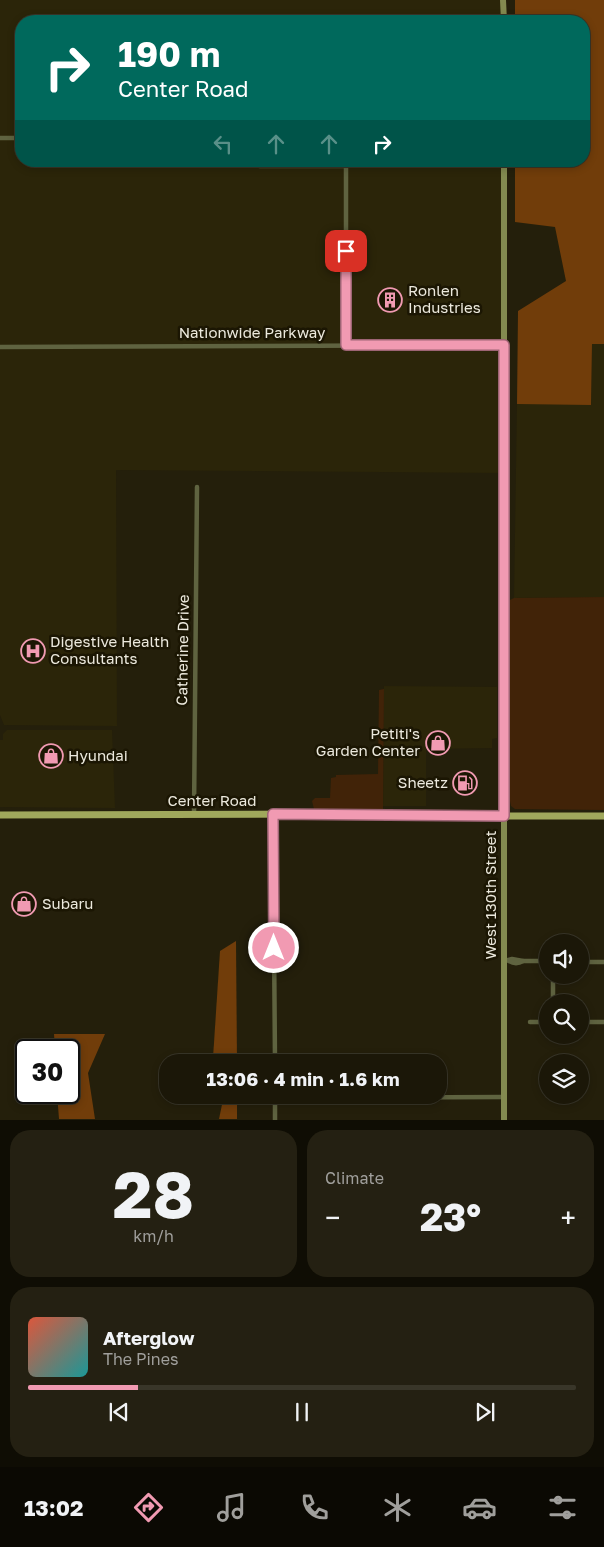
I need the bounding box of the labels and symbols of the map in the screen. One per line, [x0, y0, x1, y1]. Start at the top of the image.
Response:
pin [325, 230, 367, 272]
place label: Ronlen Industries [408, 281, 481, 316]
building icon: Ronlen Industries [377, 287, 403, 313]
street label: Nationwide Parkway [179, 323, 326, 341]
street label: Catherine Drive [172, 594, 192, 706]
place label: Digestive Health Consultants [50, 632, 169, 667]
hospital icon: Digestive Health Consultants [20, 638, 46, 664]
place label: Petiti's Garden Center [316, 724, 420, 759]
shop icon: Petiti's Garden Center [425, 730, 451, 756]
shop icon: Hyundai [38, 743, 64, 769]
place label: Hyundai [68, 746, 128, 764]
fuel station icon: Sheetz [452, 770, 478, 796]
place label: Sheetz [398, 773, 448, 791]
street label: Center Road [167, 791, 257, 809]
street label: West 130th Street [481, 831, 499, 959]
shop icon: Subaru [11, 891, 37, 917]
place label: Subaru [42, 894, 93, 912]
position arrow [247, 921, 299, 973]
speed limit sign: 30 [15, 1039, 80, 1104]

